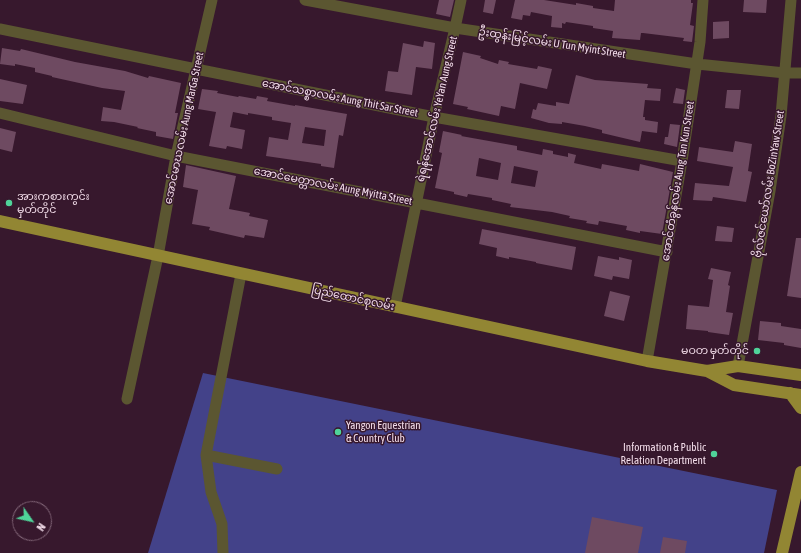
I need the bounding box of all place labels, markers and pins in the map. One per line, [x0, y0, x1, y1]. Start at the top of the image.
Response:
place label: အားကစားကွင်း မှတ်တိုင် [17, 190, 89, 216]
marker: အားကစားကွင်း မှတ်တိုင် [4, 198, 14, 208]
place label: မဝတ မှတ်တိုင် [681, 344, 749, 358]
marker: မဝတ မှတ်တိုင် [752, 346, 762, 356]
place label: Yangon Equestrian & Country Club [346, 419, 421, 445]
marker: Yangon Equestrian & Country Club [333, 427, 343, 437]
place label: Information & Public Relation Department [621, 441, 706, 467]
marker: Information & Public Relation Department [709, 449, 719, 459]

